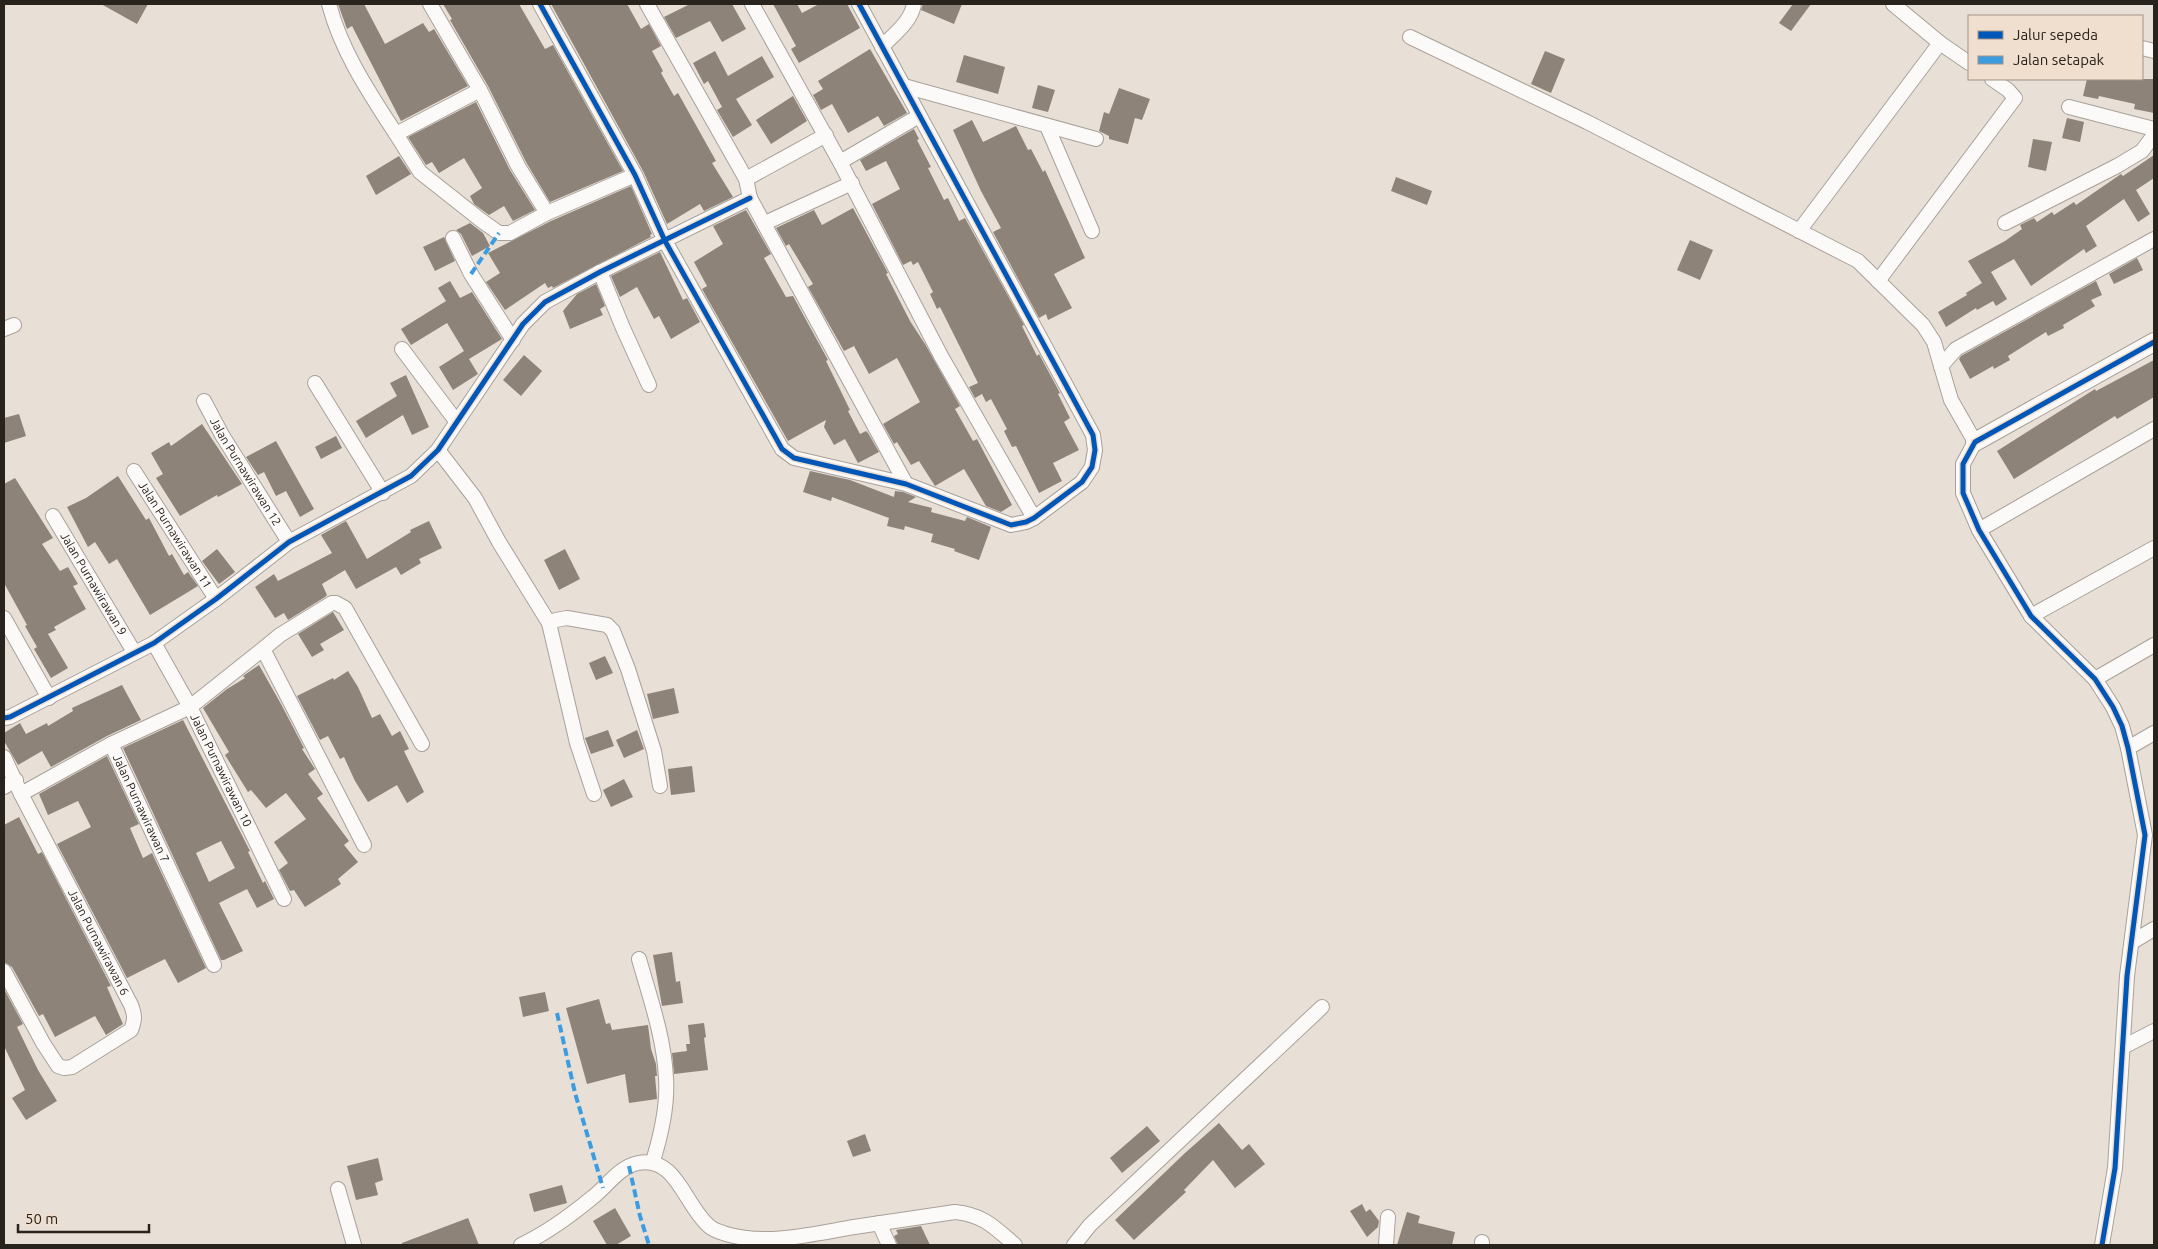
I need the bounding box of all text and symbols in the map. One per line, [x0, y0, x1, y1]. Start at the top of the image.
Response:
legend [1968, 15, 2143, 80]
text: Jalur sepeda [2013, 26, 2098, 43]
text: Jalan setapak [2013, 51, 2105, 68]
street label: Jalan Purnawirawan 12 [208, 415, 284, 528]
street label: Jalan Purnawirawan 11 [136, 479, 214, 591]
street label: Jalan Purnawirawan 9 [58, 530, 129, 637]
street label: Jalan Purnawirawan 10 [188, 712, 255, 829]
street label: Jalan Purnawirawan 7 [111, 752, 172, 864]
street label: Jalan Purnawirawan 6 [66, 887, 132, 997]
scale bar [18, 1202, 149, 1234]
text: 50 m [25, 1210, 58, 1227]

